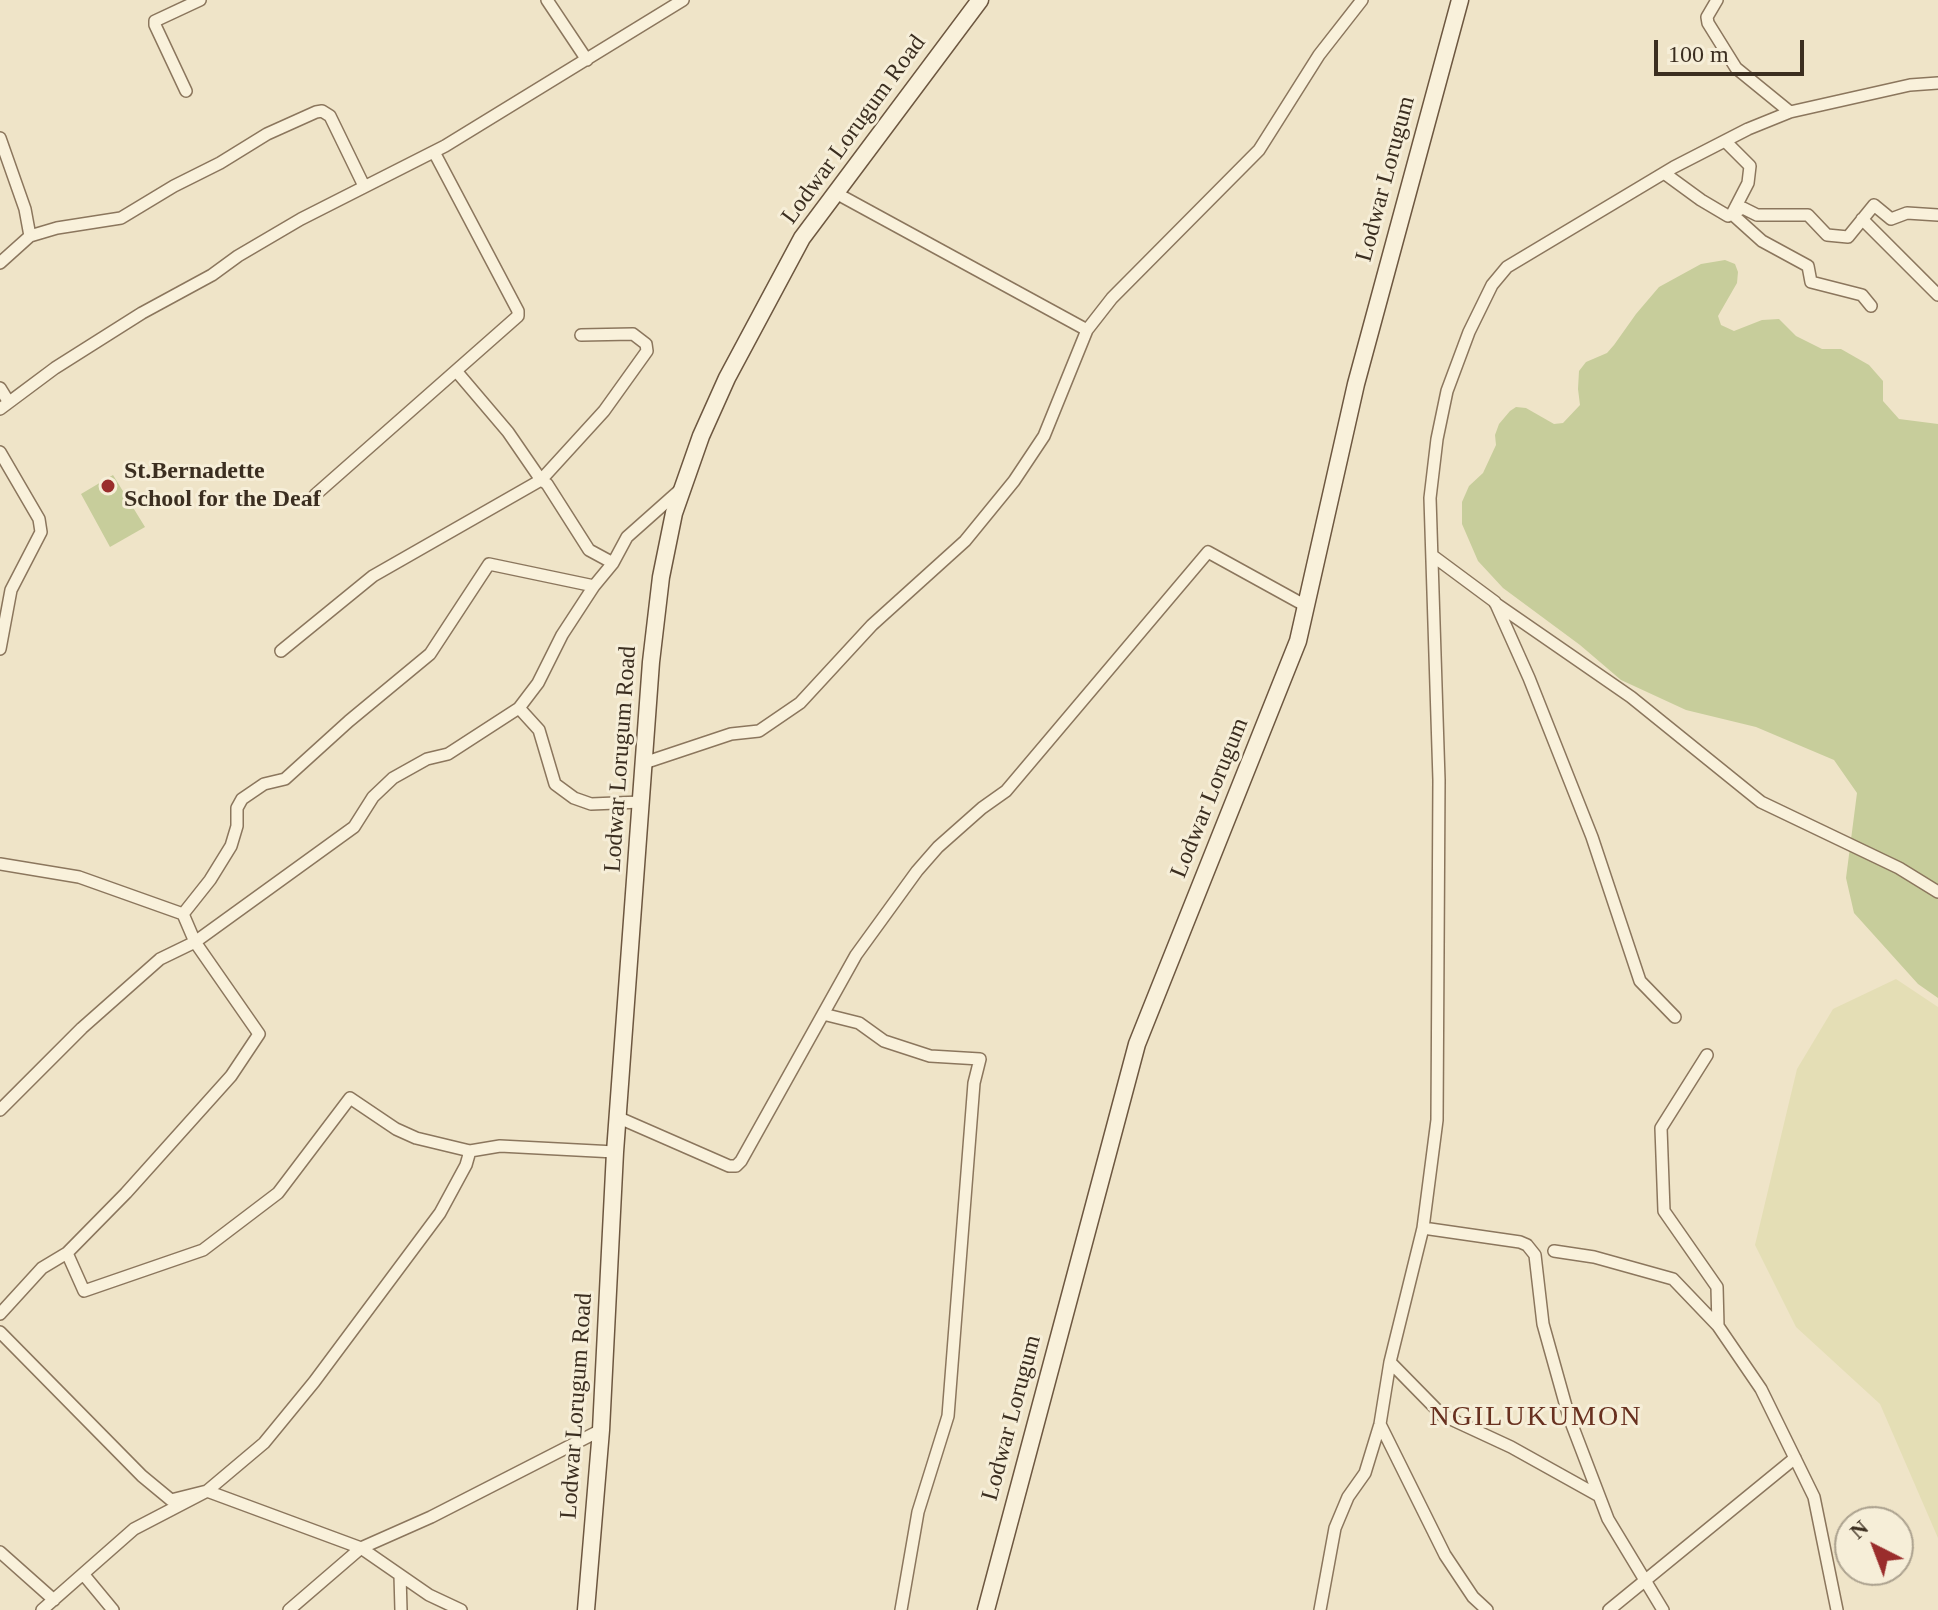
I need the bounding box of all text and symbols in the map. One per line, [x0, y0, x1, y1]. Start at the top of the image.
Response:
scale bar [1658, 24, 1808, 74]
street label: Lodwar Lorugum Road [776, 30, 932, 230]
text: 100 m [1668, 41, 1729, 67]
street label: Lodwar Lorugum [1350, 93, 1422, 265]
place label: St.Bernadette School for the Deaf [124, 458, 321, 514]
marker: St.Bernadette School for the Deaf [99, 477, 117, 495]
street label: Lodwar Lorugum Road [599, 645, 643, 873]
street label: Lodwar Lorugum [1165, 714, 1255, 882]
street label: Lodwar Lorugum Road [555, 1292, 599, 1520]
street label: Lodwar Lorugum [976, 1332, 1048, 1504]
district label: NGILUKUMON [1430, 1401, 1642, 1435]
north arrow [1834, 1506, 1914, 1586]
text: N [1845, 1515, 1873, 1544]

